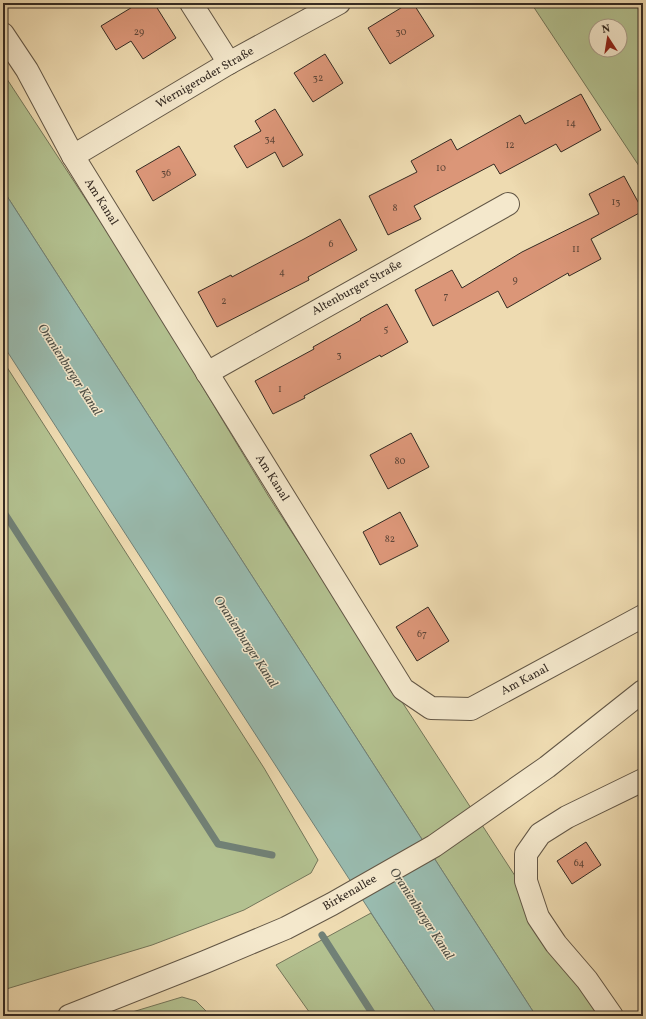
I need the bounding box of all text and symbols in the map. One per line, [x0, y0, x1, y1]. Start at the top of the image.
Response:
north arrow [588, 18, 628, 58]
text: N [601, 22, 612, 38]
house number: 29 [134, 25, 144, 39]
house number: 30 [396, 25, 406, 39]
street label: Wernigeroder Straße [153, 43, 257, 113]
house number: 32 [313, 71, 323, 85]
house number: 14 [566, 116, 576, 130]
house number: 34 [264, 132, 276, 146]
house number: 12 [505, 138, 515, 152]
house number: 10 [436, 161, 446, 175]
house number: 36 [161, 166, 171, 180]
street label: Am Kanal [80, 176, 122, 229]
house number: 13 [611, 195, 621, 209]
house number: 8 [392, 201, 398, 215]
house number: 6 [328, 237, 334, 251]
house number: 11 [572, 242, 580, 256]
street label: Altenburger Straße [309, 256, 405, 320]
house number: 4 [279, 265, 285, 279]
house number: 9 [512, 273, 518, 287]
house number: 7 [444, 289, 449, 303]
house number: 2 [221, 294, 227, 308]
water label: Oranienburger Kanal [32, 320, 106, 420]
house number: 5 [384, 322, 389, 336]
house number: 3 [336, 348, 342, 362]
house number: 1 [278, 382, 282, 396]
street label: Am Kanal [251, 452, 293, 505]
house number: 80 [394, 454, 406, 468]
house number: 82 [385, 532, 395, 546]
water label: Oranienburger Kanal [208, 592, 282, 692]
house number: 67 [417, 627, 427, 641]
street label: Am Kanal [498, 660, 552, 699]
house number: 64 [574, 856, 584, 870]
water label: Oranienburger Kanal [384, 864, 458, 964]
street label: Birkenallee [320, 871, 380, 915]

